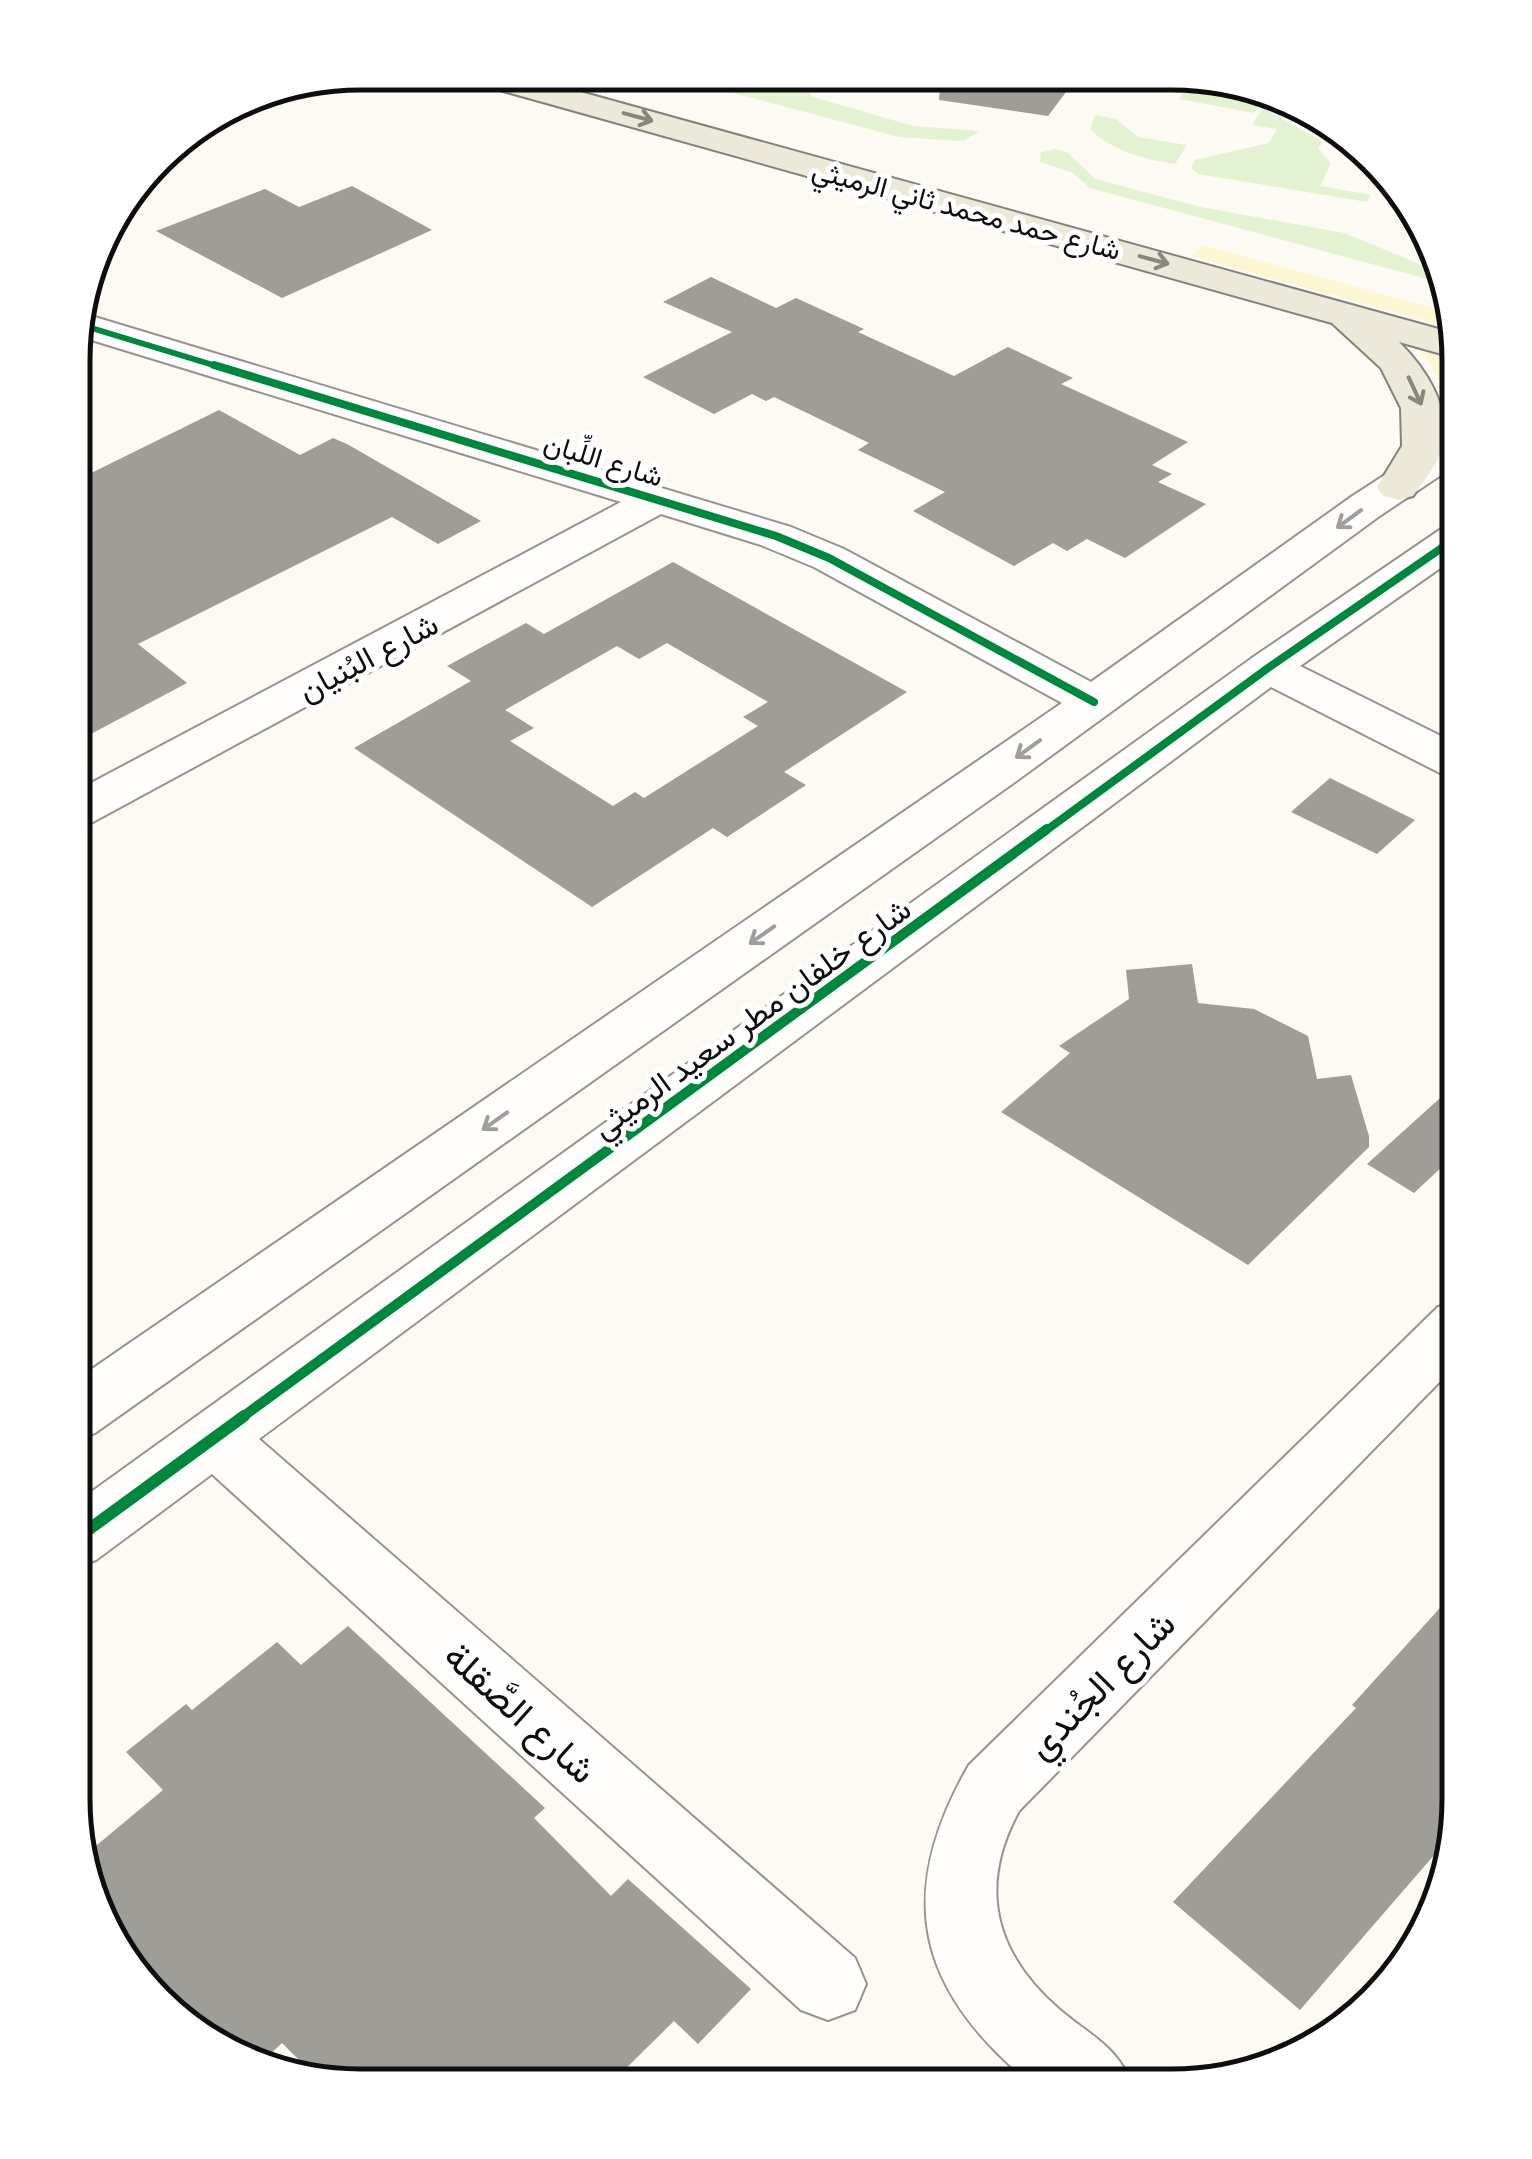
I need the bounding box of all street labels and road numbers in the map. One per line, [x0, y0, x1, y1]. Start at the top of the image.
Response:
street label: شارع حمد محمد ثاني الرميثي [807, 149, 1125, 273]
street label: شارع اللِّبان [539, 422, 668, 496]
street label: شارع البُنيان [290, 600, 446, 712]
street label: شارع خلفان مطر سعيد الرميثي [582, 886, 922, 1152]
street label: شارع الجُندي [1013, 1597, 1190, 1774]
street label: شارع الصَّقلة [433, 1629, 609, 1795]

